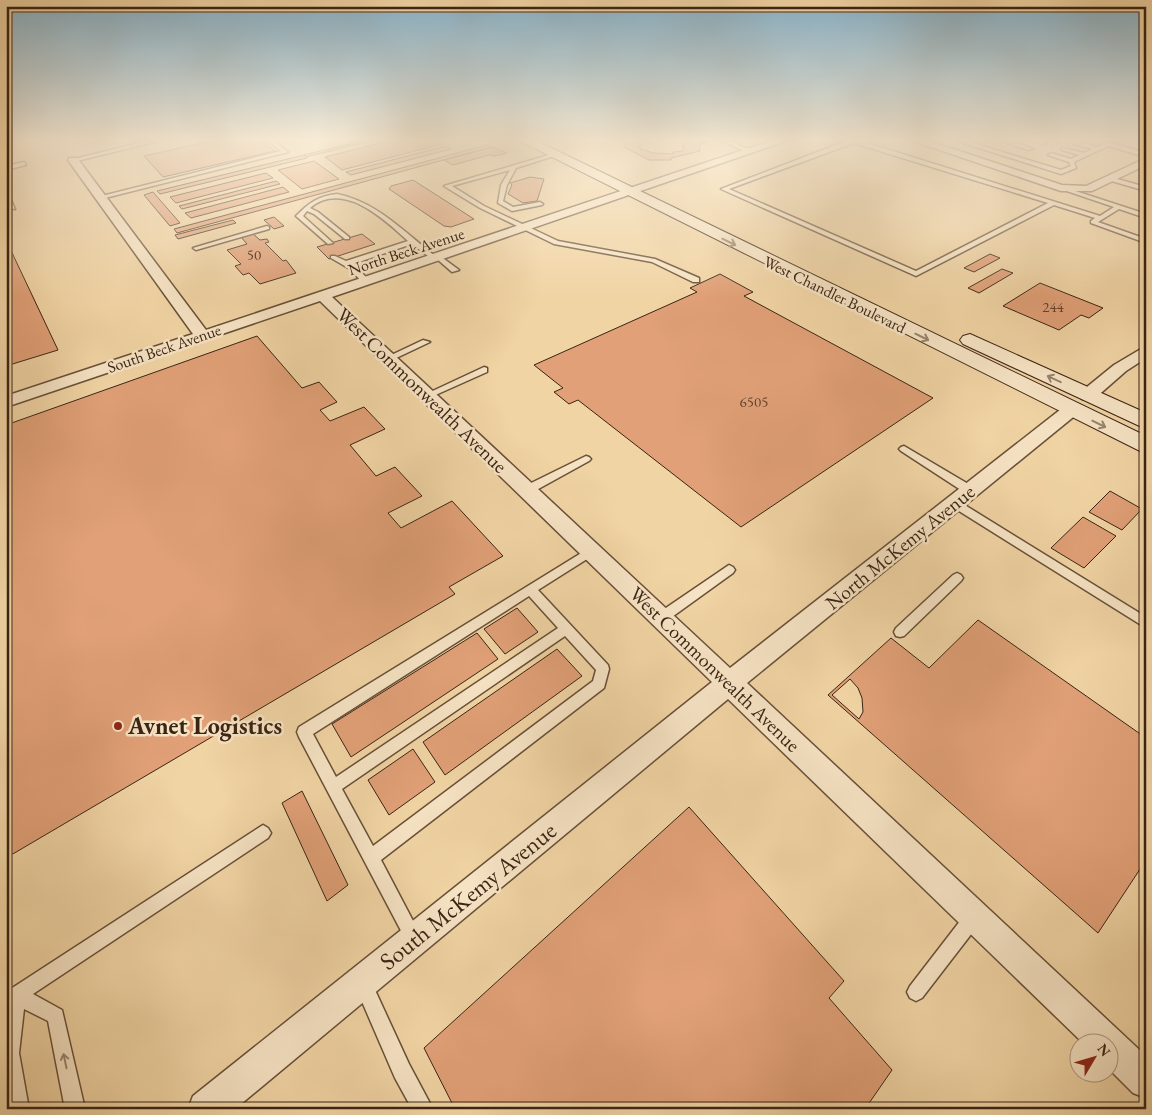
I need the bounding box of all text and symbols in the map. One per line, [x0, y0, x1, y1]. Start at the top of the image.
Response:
street label: North Beck Avenue [345, 223, 467, 280]
one-way arrow [721, 237, 736, 247]
house number: 50 [247, 245, 261, 264]
street label: West Chandler Boulevard [760, 251, 910, 339]
house number: 244 [1042, 297, 1065, 316]
street label: West Commonwealth Avenue [331, 302, 513, 479]
street label: South Beck Avenue [105, 319, 224, 378]
one-way arrow [914, 333, 929, 342]
one-way arrow [1047, 373, 1062, 383]
house number: 6505 [740, 392, 768, 411]
one-way arrow [1091, 420, 1106, 429]
street label: North McKemy Avenue [820, 479, 980, 615]
street label: West Commonwealth Avenue [624, 581, 806, 758]
place label: Avnet Logistics [127, 710, 282, 742]
marker: Avnet Logistics [112, 720, 124, 732]
street label: South McKemy Avenue [373, 815, 563, 977]
north arrow [1070, 1032, 1120, 1082]
text: N [1094, 1040, 1115, 1061]
one-way arrow [60, 1053, 69, 1069]

